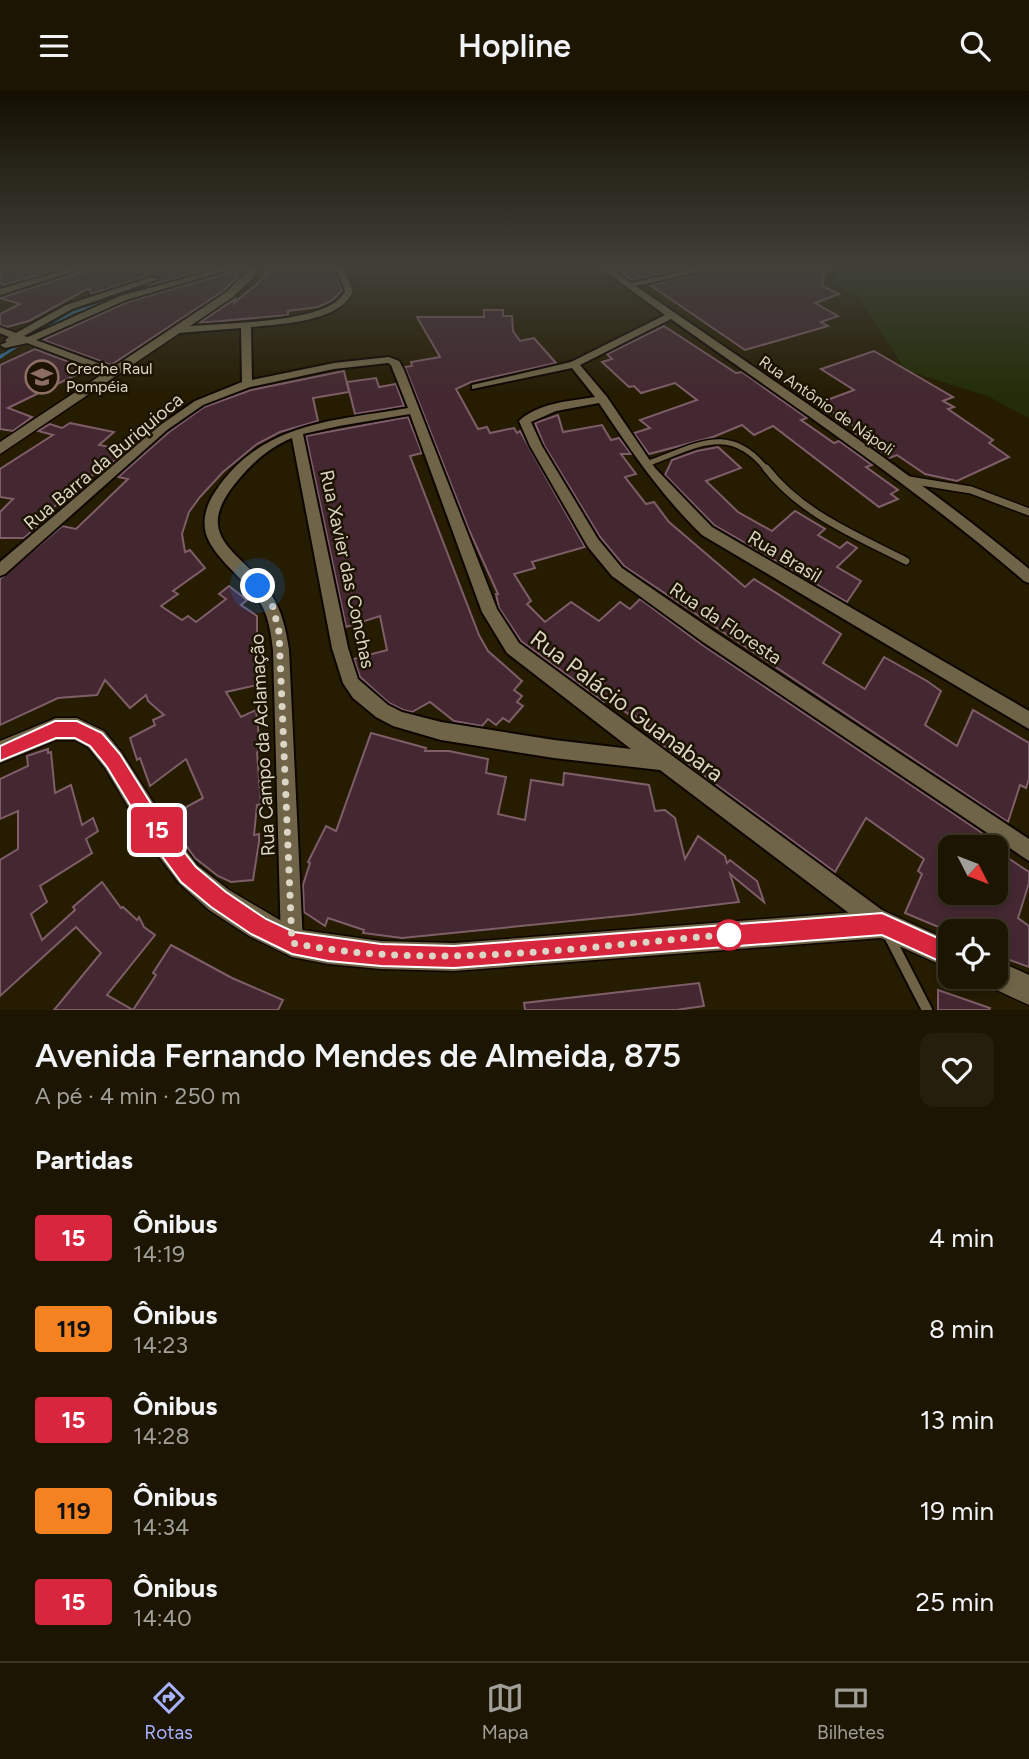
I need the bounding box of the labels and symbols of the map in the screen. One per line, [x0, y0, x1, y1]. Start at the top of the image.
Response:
street label: Rua Antônio de Nápoli [756, 352, 898, 459]
school or university icon: Creche Raul Pompéia [23, 358, 61, 396]
place label: Creche Raul Pompéia [66, 359, 153, 396]
street label: Rua Barra da Buriquioca [19, 388, 188, 535]
street label: Rua Xavier das Conchas [315, 468, 380, 671]
street label: Rua Brasil [744, 525, 826, 587]
your location [240, 568, 275, 603]
street label: Rua da Floresta [665, 577, 786, 669]
street label: Rua Palácio Guanabara [525, 624, 729, 788]
street label: Rua Campo da Aclamação [245, 633, 280, 857]
line badge: 15 [125, 807, 188, 853]
north arrow [938, 835, 1008, 905]
unlabelled marker [714, 920, 744, 950]

